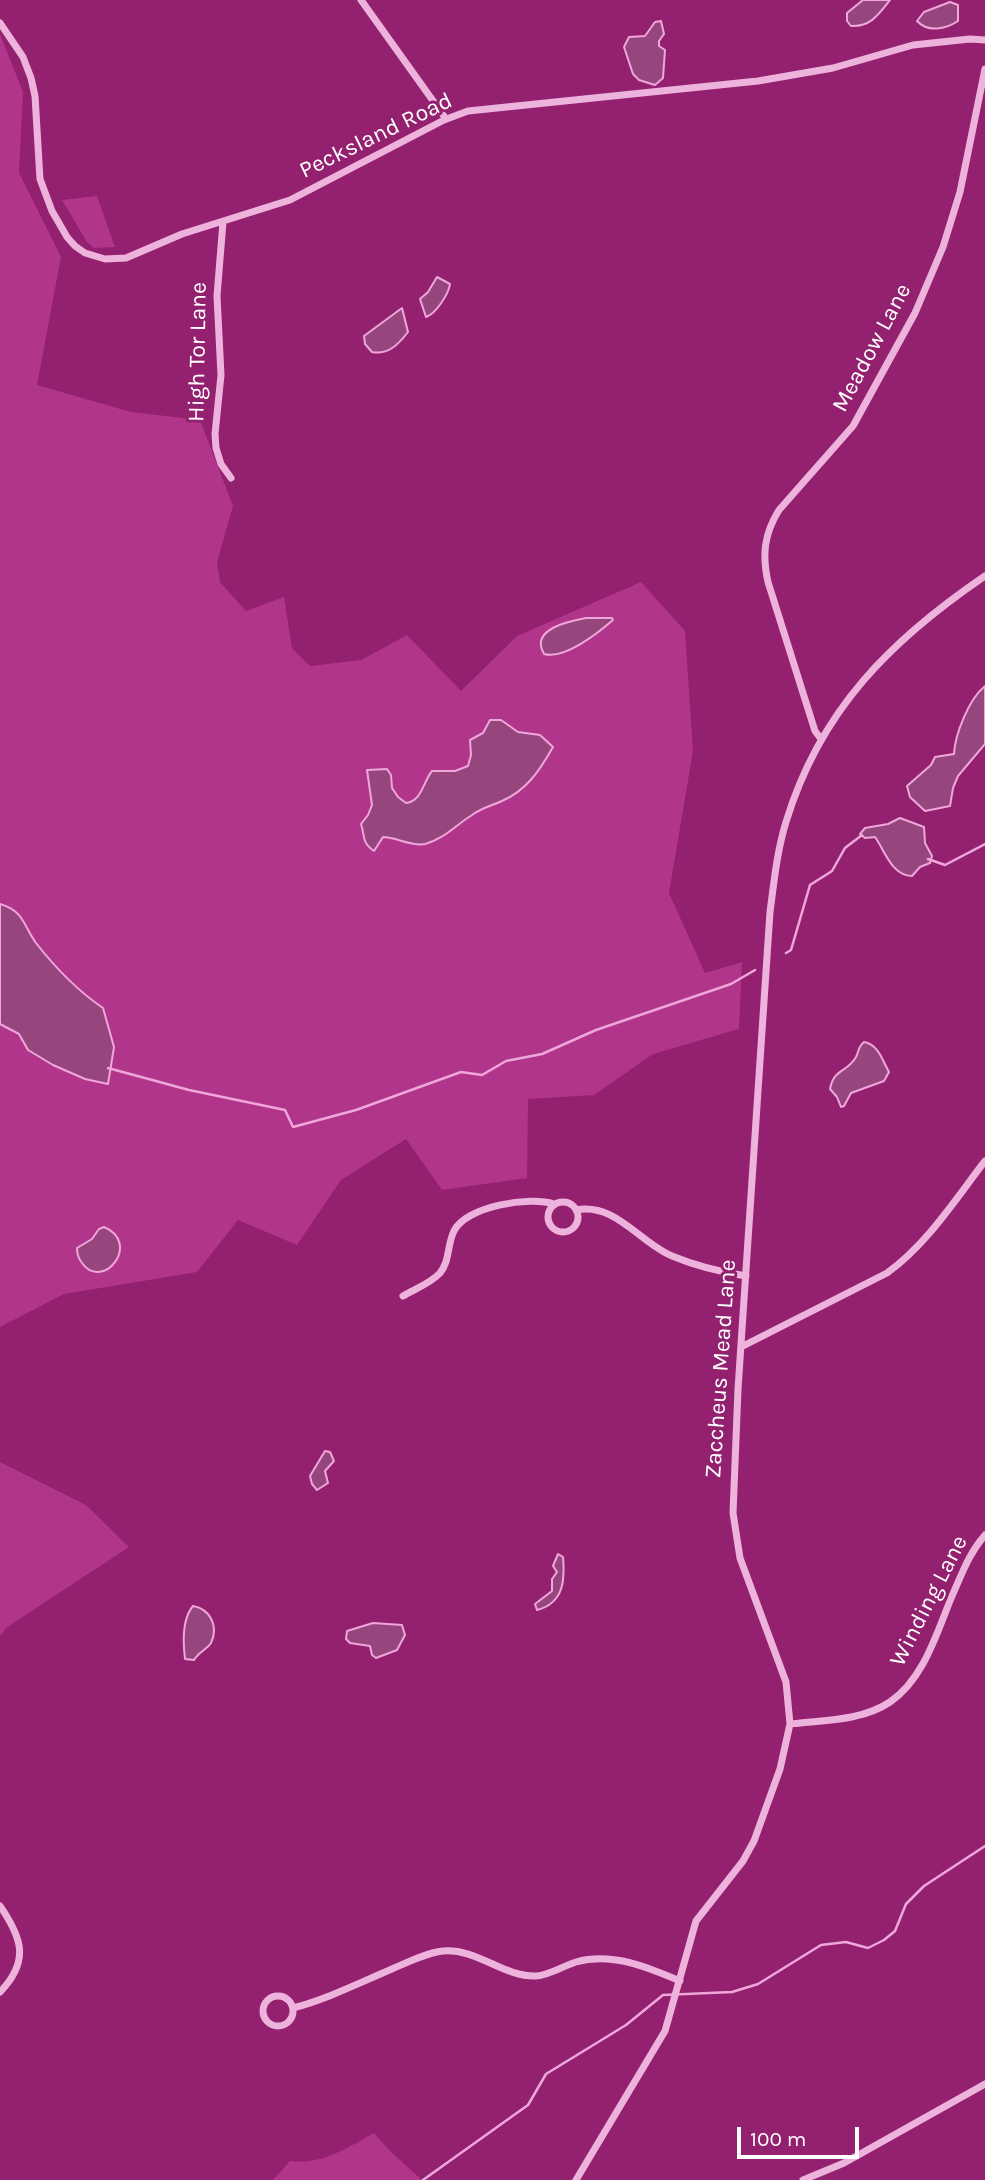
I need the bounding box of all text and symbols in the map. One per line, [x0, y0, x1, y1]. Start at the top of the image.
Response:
street label: Pecksland Road [295, 87, 457, 185]
street label: Meadow Lane [827, 279, 917, 417]
street label: High Tor Lane [183, 282, 213, 422]
street label: Zaccheus Mead Lane [700, 1259, 742, 1479]
street label: Winding Lane [884, 1531, 974, 1671]
scale bar [740, 2114, 862, 2158]
text: 100 m [750, 2127, 807, 2151]

